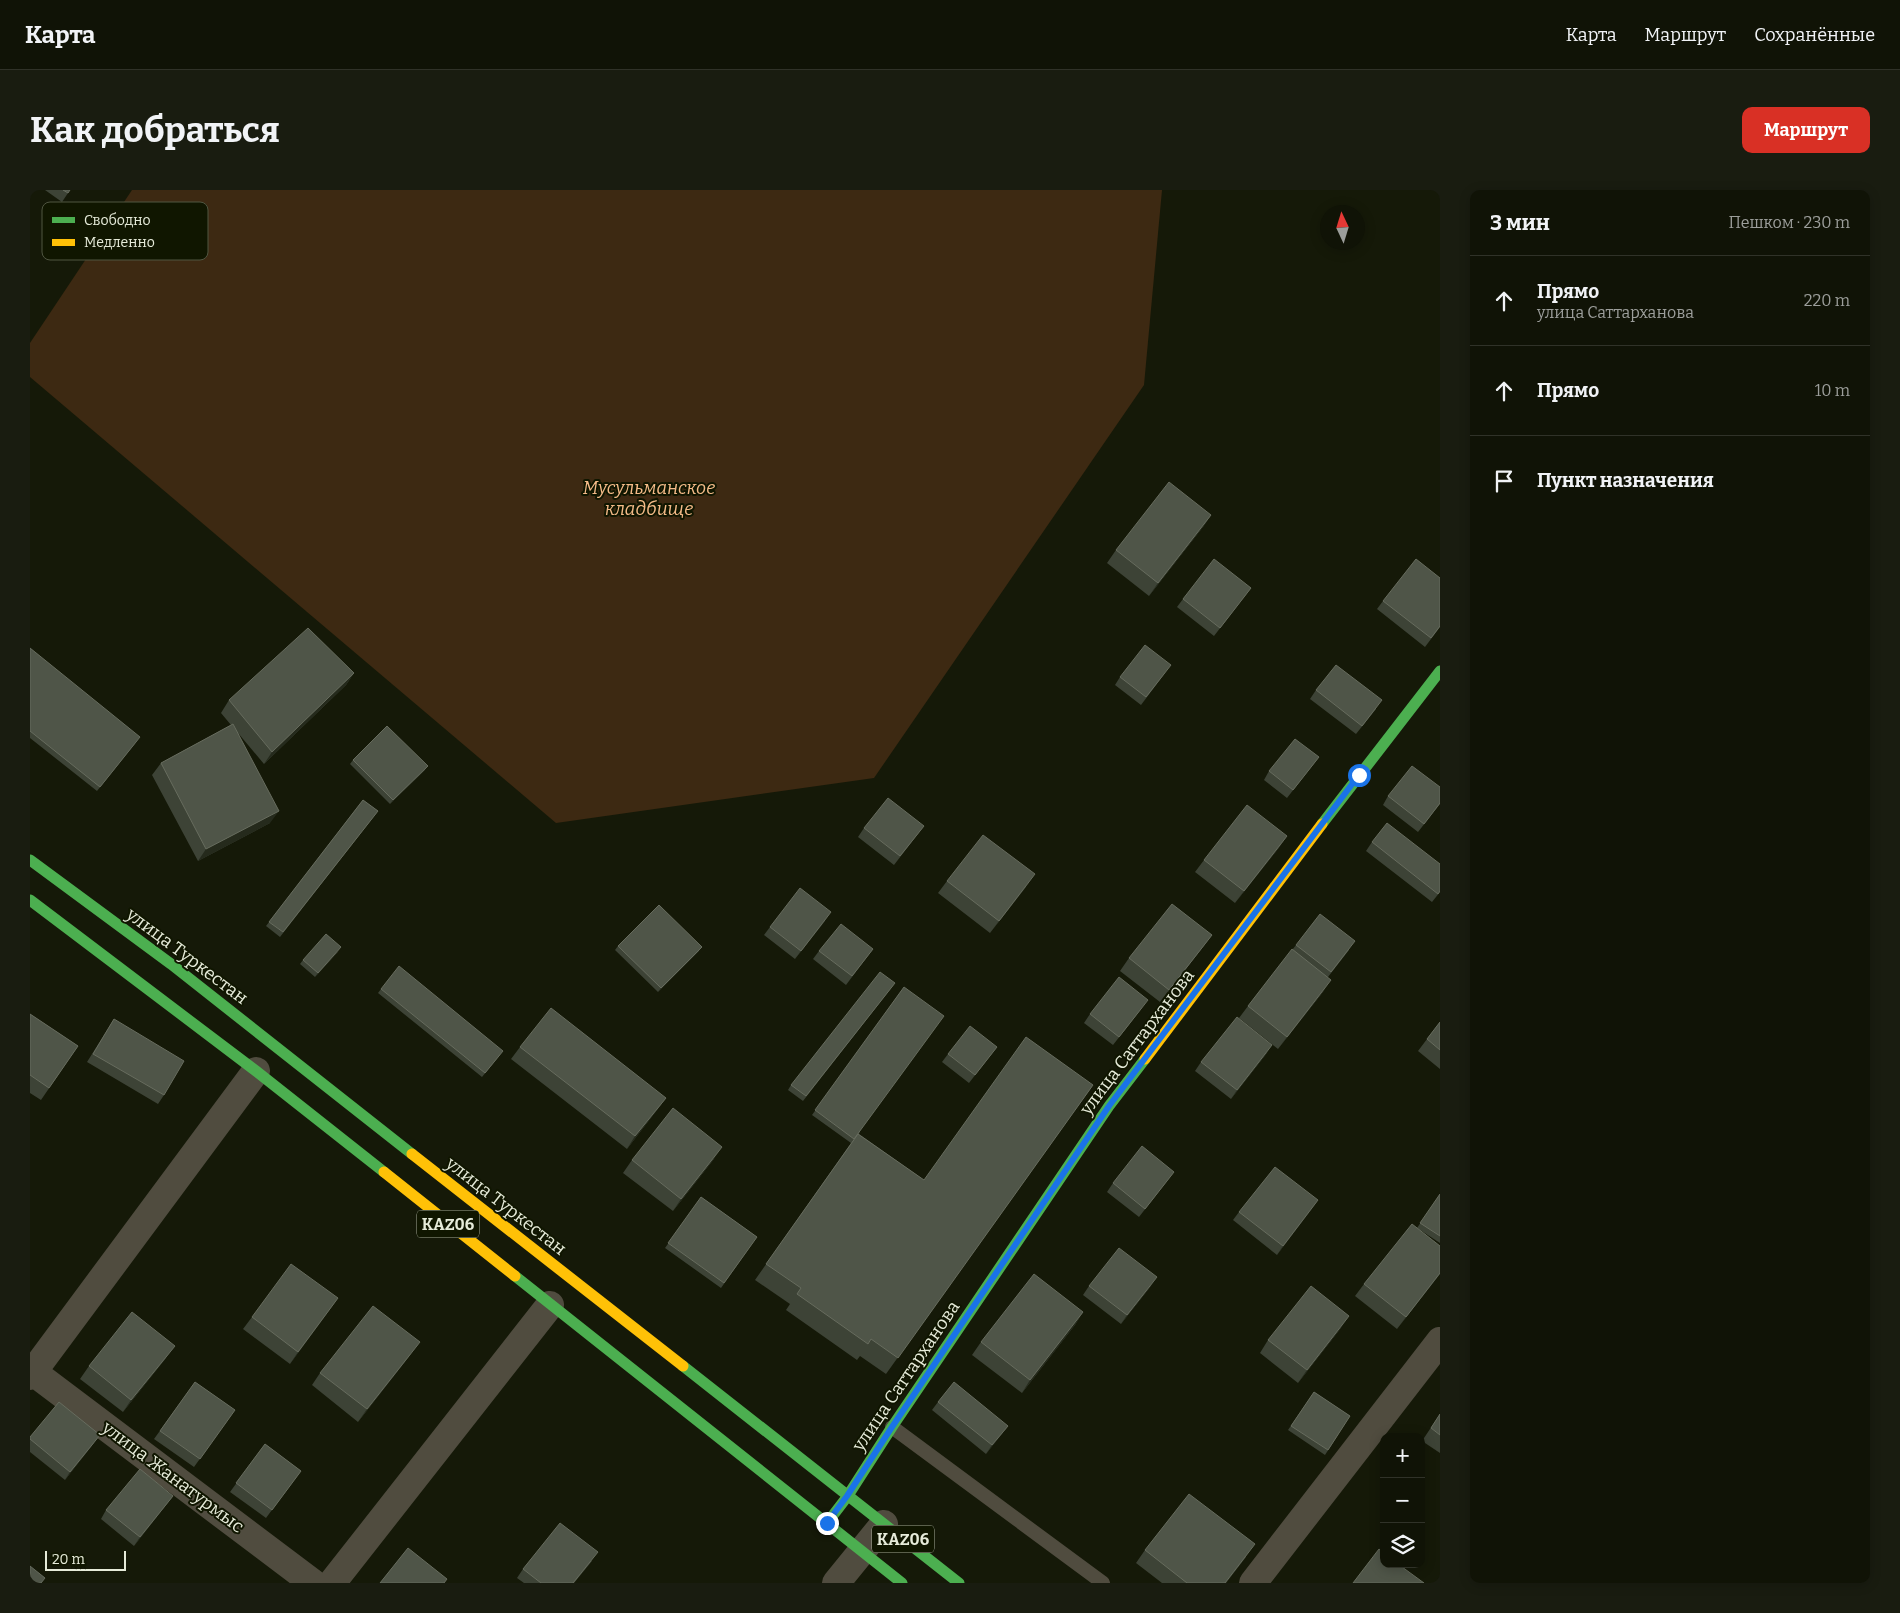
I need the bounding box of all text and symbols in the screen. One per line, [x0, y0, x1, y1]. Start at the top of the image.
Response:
text: Карта [25, 21, 95, 49]
text: Карта [1566, 24, 1617, 46]
text: Маршрут [1645, 24, 1726, 46]
text: Сохранённые [1754, 24, 1875, 46]
button: Маршрут [1742, 107, 1870, 153]
text: Как добраться [30, 109, 280, 151]
legend [42, 202, 208, 260]
north arrow [1320, 205, 1365, 250]
text: 3 мин [1490, 210, 1550, 236]
text: Свободно [84, 212, 150, 229]
text: Пешком · 230 m [1728, 213, 1850, 232]
text: Медленно [84, 234, 155, 251]
text: Прямо [1537, 280, 1599, 303]
icon: ahead [1490, 287, 1518, 315]
text: 220 m [1804, 291, 1850, 310]
text: улица Саттарханова [1537, 303, 1694, 322]
icon: ahead [1490, 377, 1518, 405]
text: Прямо [1537, 379, 1599, 402]
text: 10 m [1815, 381, 1850, 400]
icon: arrive [1490, 467, 1518, 495]
text: Пункт назначения [1537, 469, 1714, 492]
park label: Мусульманское кладбище [583, 477, 715, 520]
route start [1348, 764, 1371, 787]
street label: улица Туркестан [121, 903, 252, 1009]
street label: улица Саттарханова [1074, 965, 1199, 1120]
street label: улица Туркестан [441, 1152, 571, 1260]
road number: KАZ06 [417, 1211, 479, 1238]
street label: улица Саттарханова [847, 1297, 965, 1456]
street label: улица Жанатурмыс [97, 1416, 248, 1538]
map controls [1380, 1433, 1425, 1568]
button: + [1380, 1433, 1425, 1478]
button: − [1380, 1478, 1425, 1523]
route end [816, 1512, 839, 1535]
button: layers [1380, 1523, 1425, 1568]
road number: KАZ06 [872, 1526, 934, 1552]
scale bar [45, 1548, 126, 1571]
text: 20 m [52, 1551, 85, 1568]

